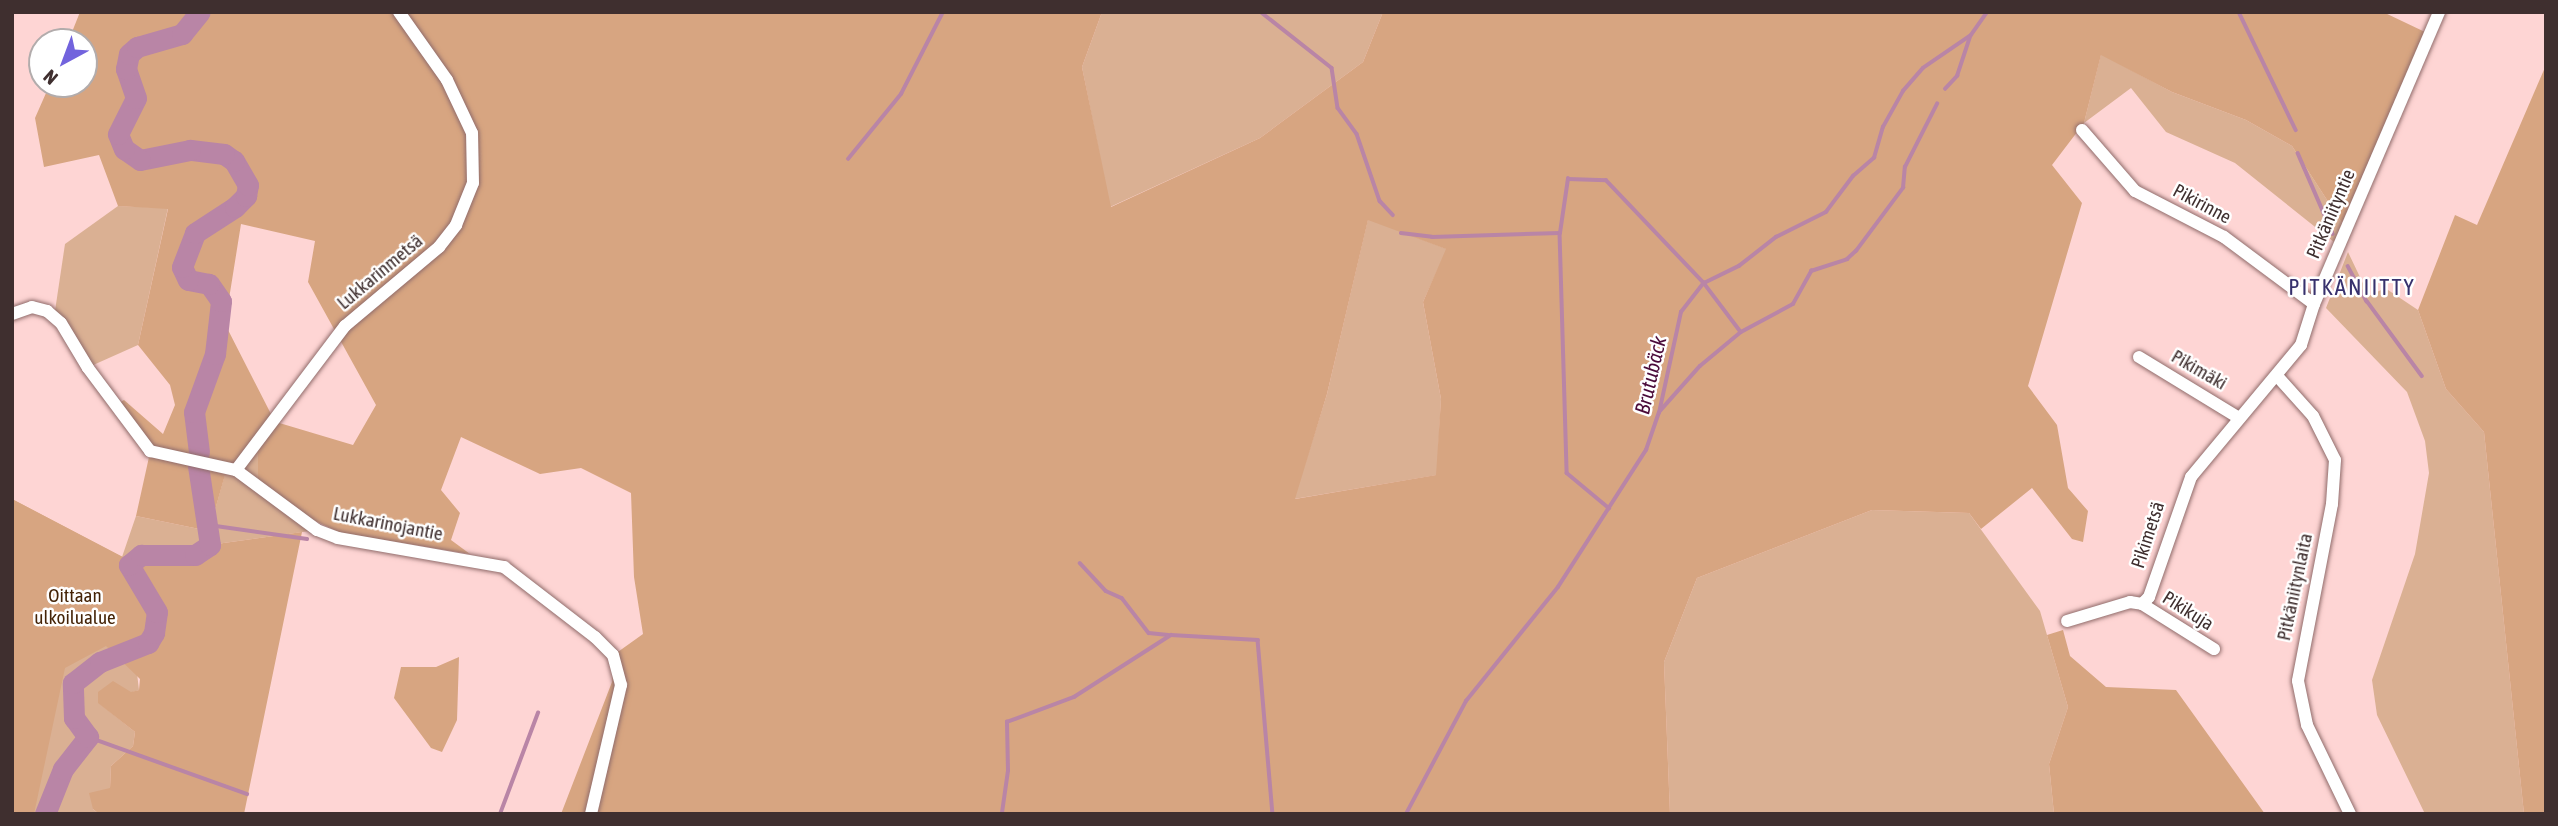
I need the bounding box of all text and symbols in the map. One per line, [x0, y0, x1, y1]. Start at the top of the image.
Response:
north arrow [28, 28, 98, 98]
text: N [39, 65, 62, 89]
street label: Pitkäniityntie [2302, 166, 2360, 262]
street label: Pikirinne [2169, 179, 2235, 229]
street label: Lukkarinmetsä [333, 230, 427, 314]
district label: PITKÄNIITTY [2290, 273, 2414, 301]
water label: Brutubäck [1629, 334, 1671, 416]
street label: Pikimäki [2167, 345, 2231, 395]
street label: Pikimetsä [2127, 499, 2169, 571]
street label: Lukkarinojantie [331, 502, 445, 546]
street label: Pitkäniitynlaita [2273, 531, 2317, 643]
park label: Oittaan ulkoilualue [34, 585, 116, 629]
street label: Pikikuja [2158, 586, 2218, 636]

